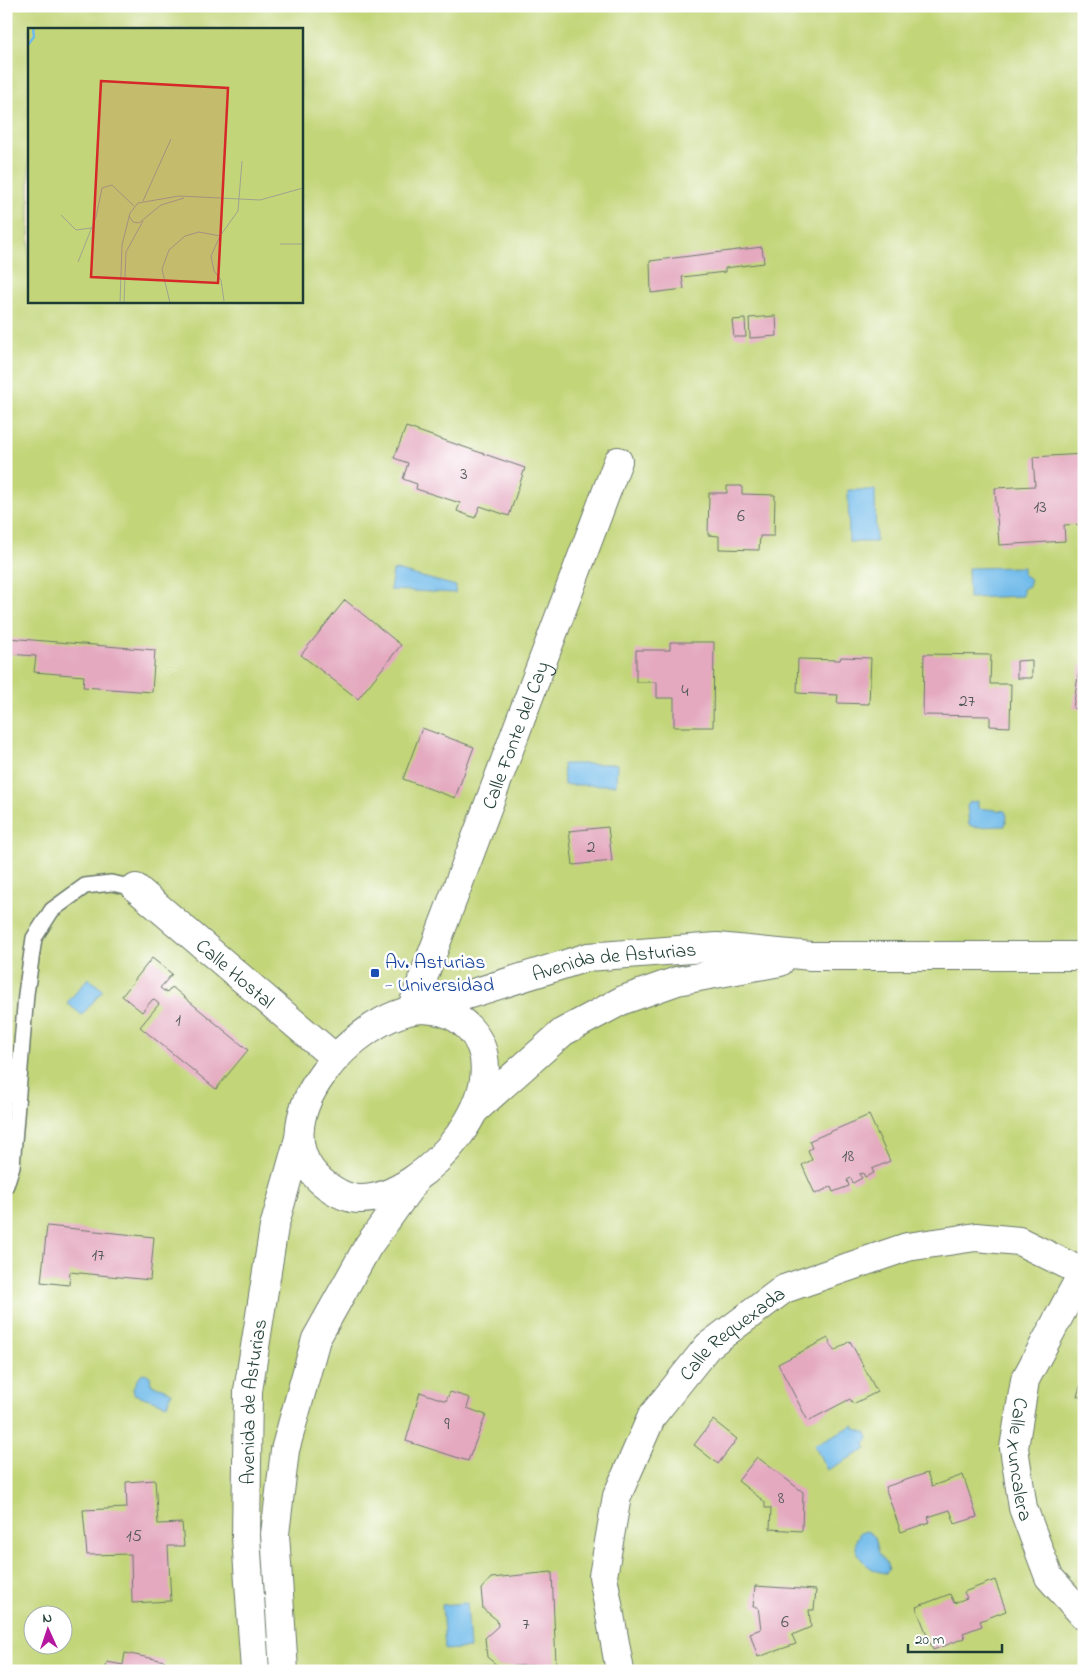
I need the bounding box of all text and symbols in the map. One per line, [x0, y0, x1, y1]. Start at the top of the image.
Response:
inset map [28, 28, 302, 302]
house number: 3 [460, 462, 468, 488]
house number: 13 [1033, 495, 1047, 521]
house number: 6 [737, 504, 745, 530]
street label: Calle Fonte del Cay [476, 658, 558, 814]
house number: 4 [681, 679, 689, 705]
house number: 27 [959, 689, 976, 715]
house number: 2 [587, 835, 596, 861]
street label: Calle Hostal [188, 933, 280, 1017]
street label: Avenida de Asturias [529, 937, 697, 991]
place label: Av. Asturias - Universidad [385, 949, 494, 1001]
marker: Av. Asturias - Universidad [369, 967, 381, 979]
house number: 1 [175, 1008, 181, 1034]
house number: 18 [842, 1144, 854, 1170]
house number: 17 [91, 1243, 105, 1269]
street label: Calle Requexada [673, 1281, 792, 1388]
street label: Avenida de Asturias [235, 1317, 276, 1485]
street label: Calle Xuncalera [997, 1395, 1039, 1526]
house number: 9 [444, 1412, 450, 1438]
house number: 8 [778, 1486, 785, 1512]
house number: 15 [126, 1524, 142, 1550]
north arrow [22, 1604, 72, 1654]
text: N [42, 1608, 53, 1629]
house number: 6 [781, 1610, 789, 1636]
house number: 7 [522, 1612, 530, 1638]
scale bar [908, 1622, 1001, 1654]
text: 20 m [915, 1629, 945, 1651]

